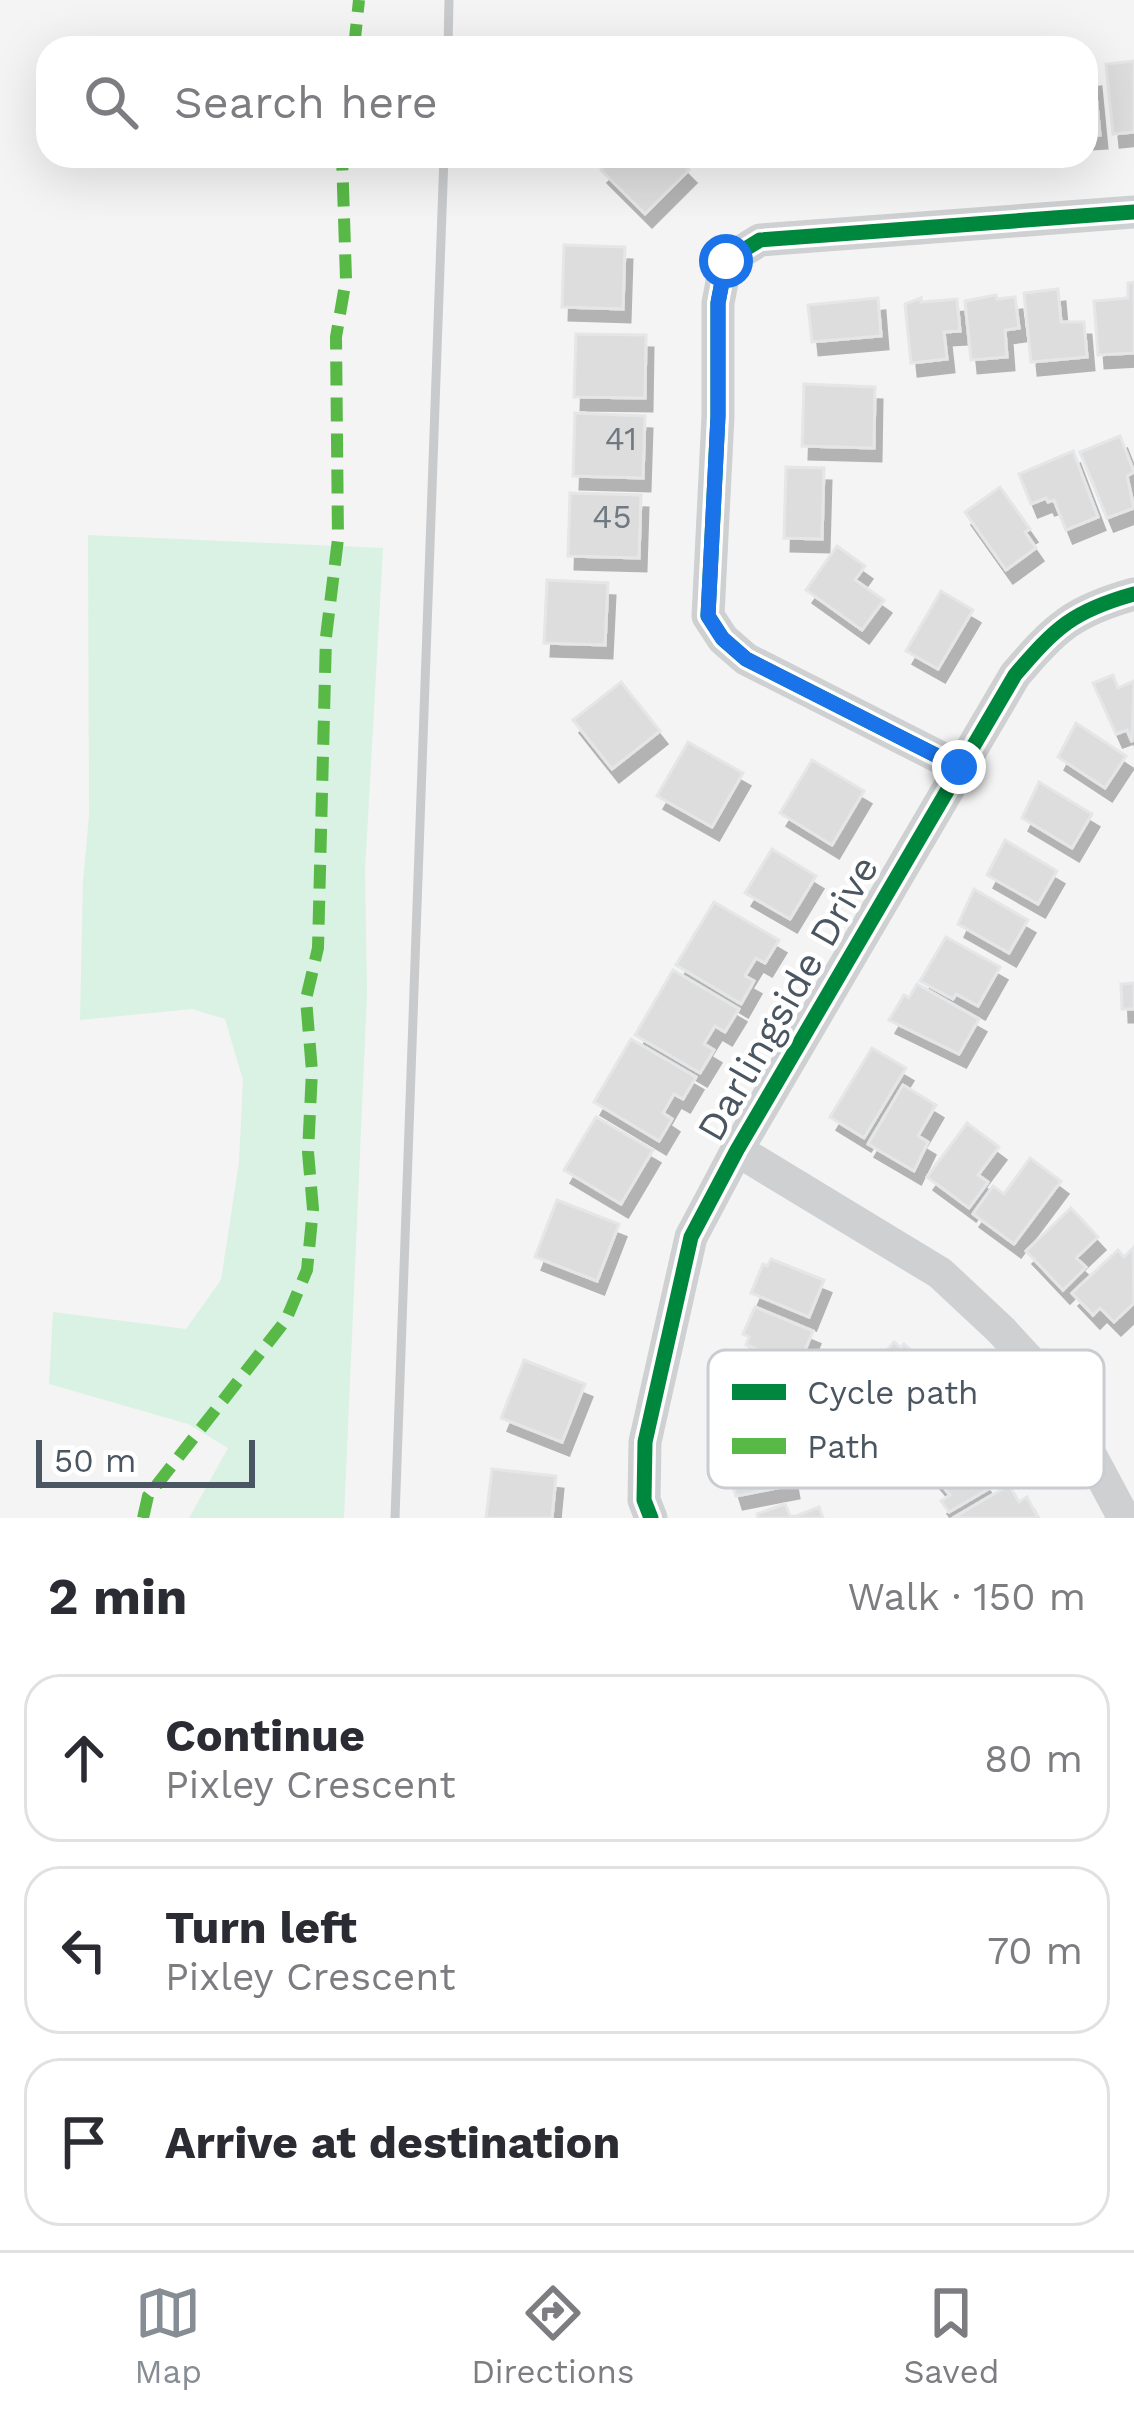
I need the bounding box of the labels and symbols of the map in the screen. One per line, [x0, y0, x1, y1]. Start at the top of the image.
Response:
route start [699, 234, 753, 288]
house number: 41 [605, 419, 637, 458]
house number: 45 [592, 497, 632, 536]
route end [932, 740, 986, 794]
street label: Darlingside Drive [688, 848, 887, 1149]
legend [708, 1350, 1104, 1488]
text: Cycle path [807, 1373, 979, 1412]
text: Path [807, 1427, 879, 1466]
scale bar [36, 1434, 255, 1487]

